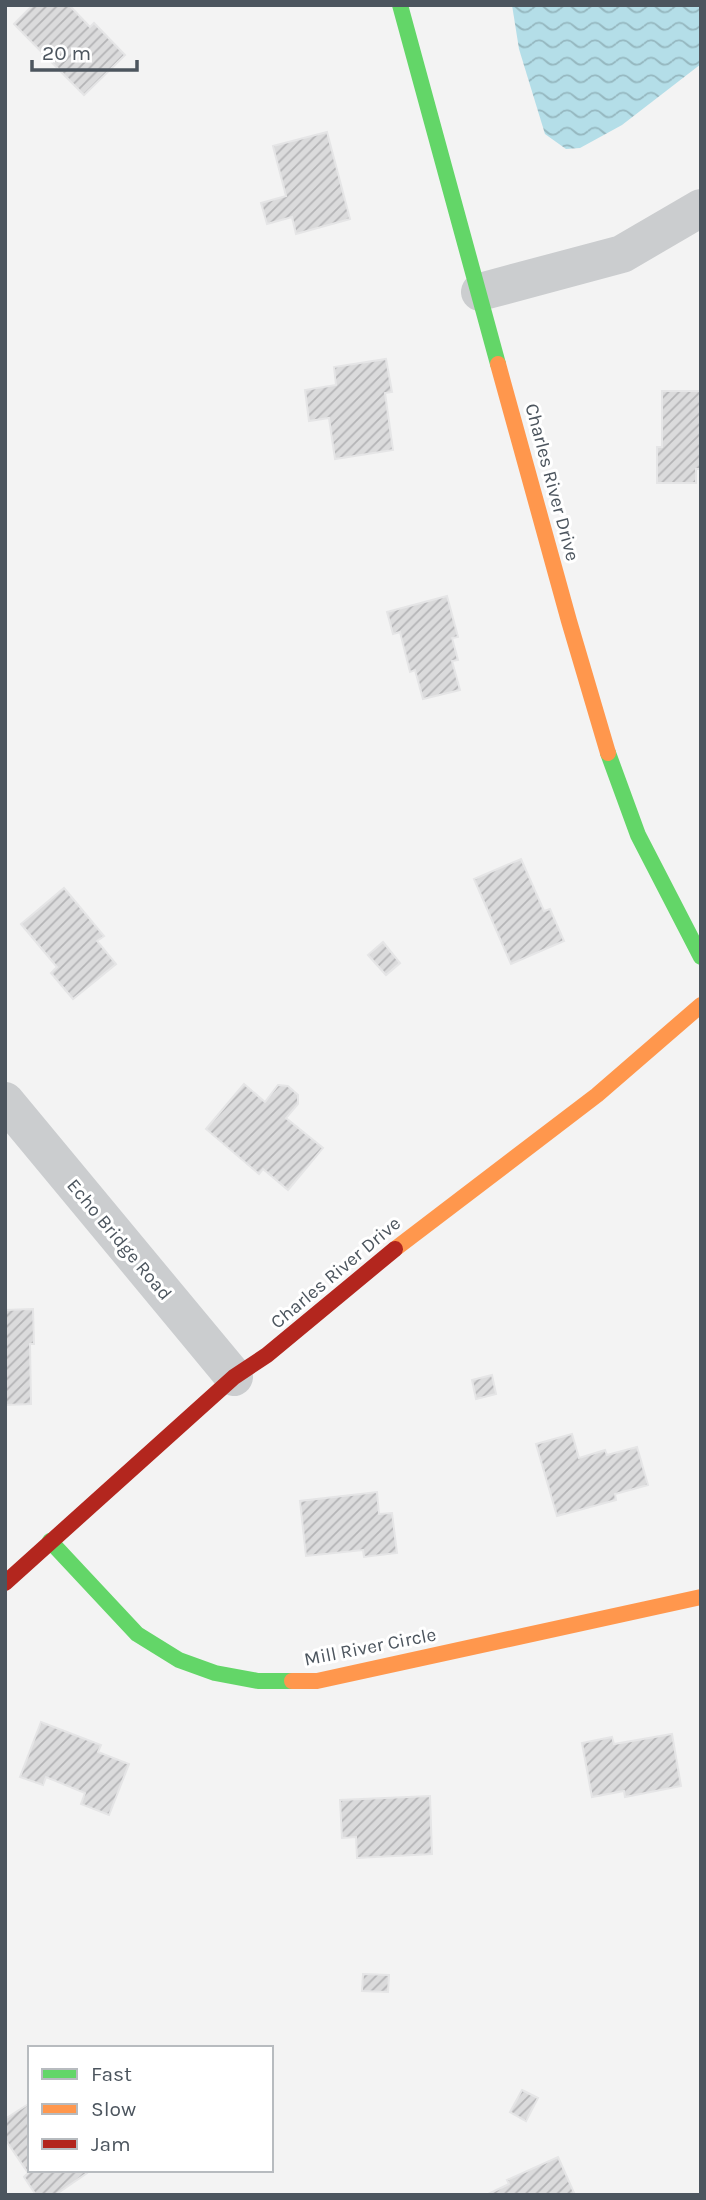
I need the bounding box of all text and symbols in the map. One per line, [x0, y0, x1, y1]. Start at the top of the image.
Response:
scale bar [32, 28, 136, 72]
text: 20 m [42, 41, 91, 65]
street label: Charles River Drive [520, 401, 584, 564]
street label: Echo Bridge Road [62, 1175, 176, 1305]
street label: Charles River Drive [266, 1212, 405, 1333]
street label: Mill River Circle [302, 1623, 438, 1671]
legend [28, 2046, 273, 2172]
text: Fast [91, 2062, 132, 2086]
text: Slow [91, 2097, 136, 2121]
text: Jam [91, 2132, 131, 2156]

